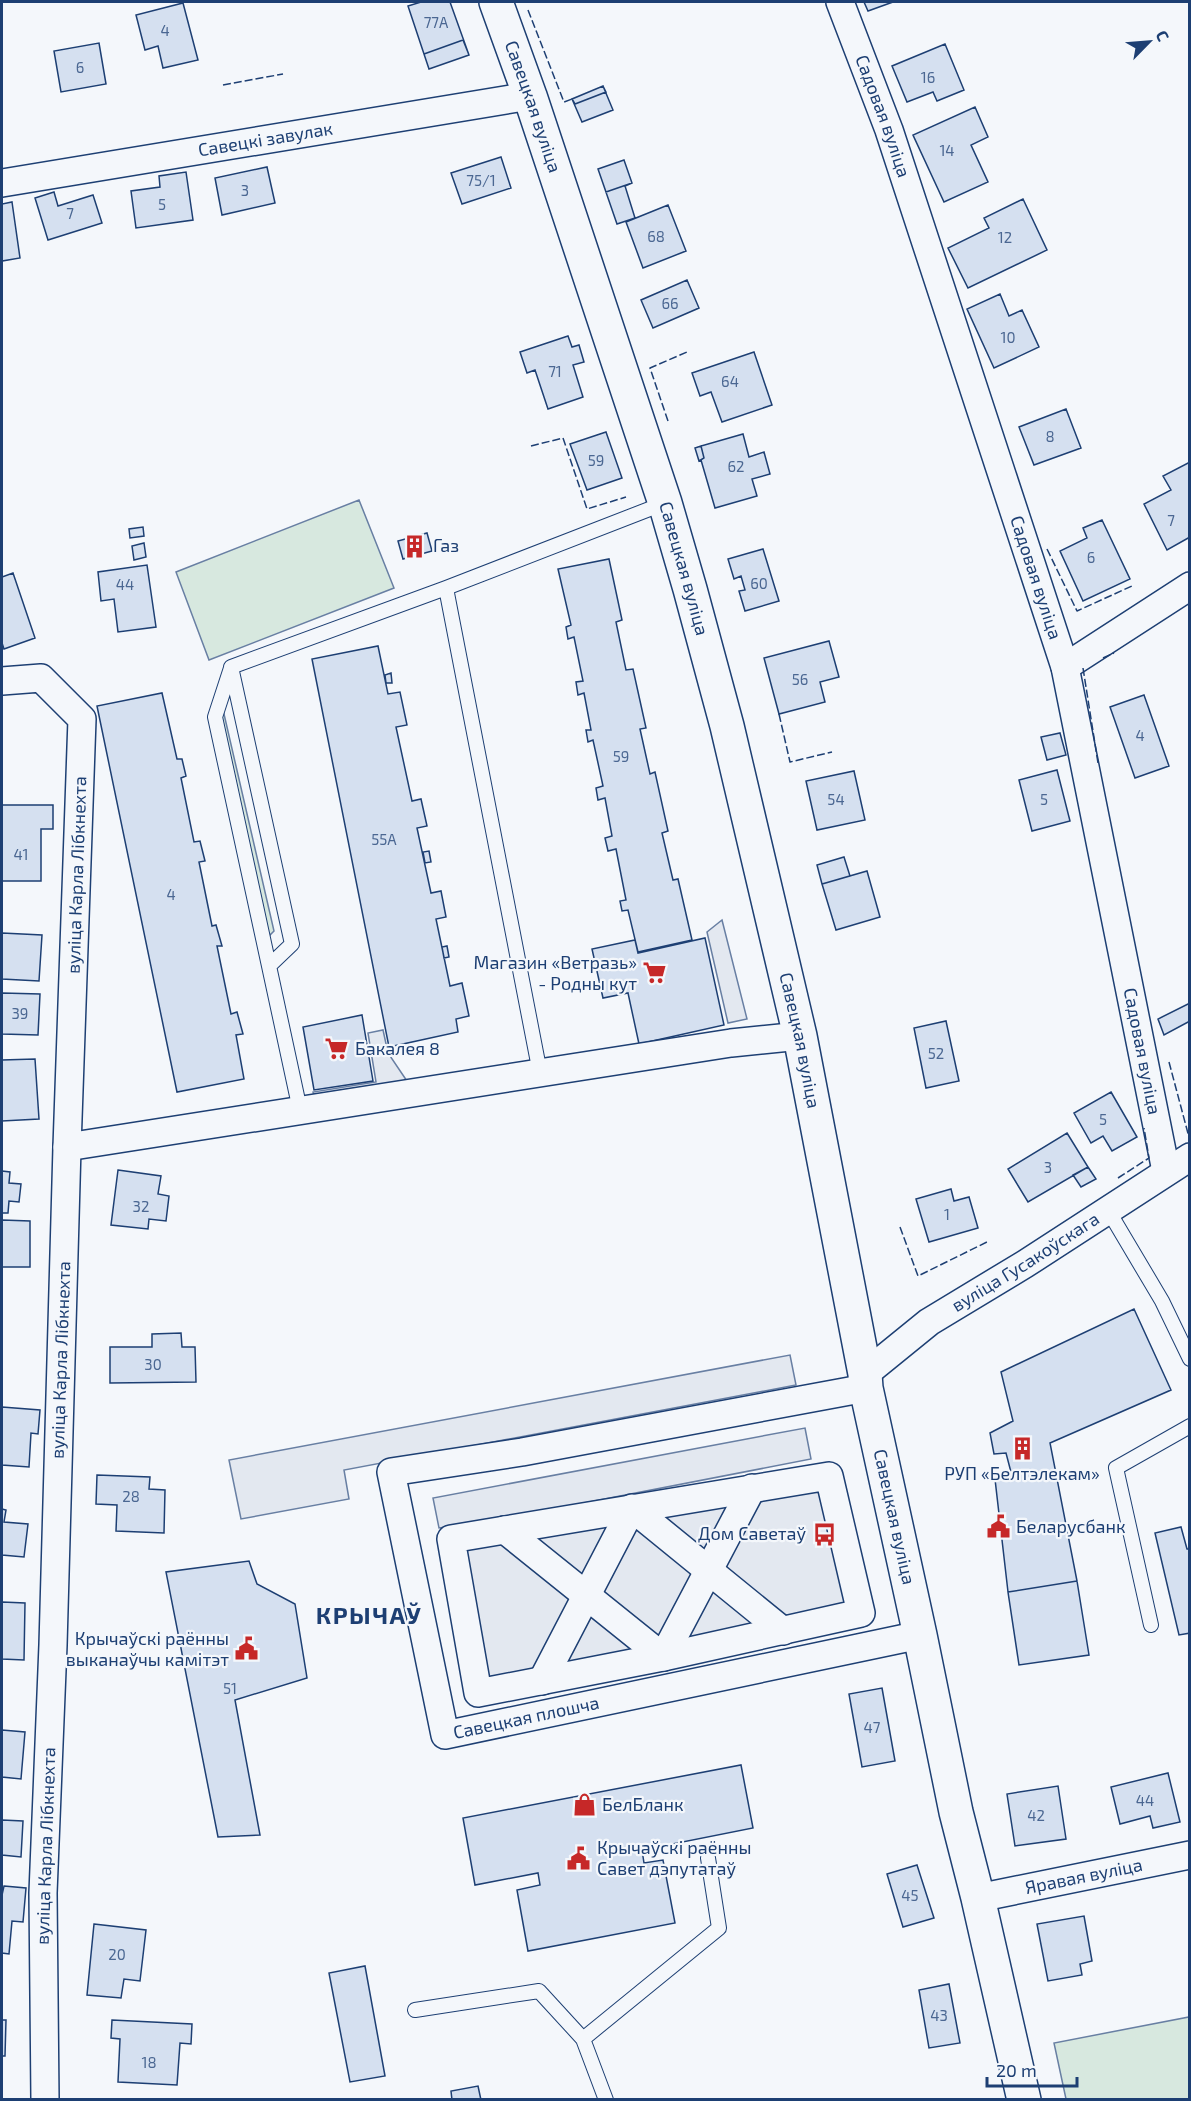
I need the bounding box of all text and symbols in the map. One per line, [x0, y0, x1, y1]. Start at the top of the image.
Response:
north arrow [1119, 12, 1179, 72]
house number: 77А [424, 13, 449, 31]
house number: 4 [160, 21, 170, 39]
text: С [1152, 27, 1174, 44]
street label: Савецкая вуліца [501, 37, 567, 175]
street label: Садовая вуліца [851, 51, 916, 180]
house number: 6 [76, 58, 84, 76]
house number: 16 [921, 68, 935, 86]
street label: Савецкі завулак [196, 117, 335, 161]
house number: 14 [939, 141, 955, 159]
house number: 75/1 [466, 171, 496, 189]
house number: 3 [241, 181, 249, 199]
house number: 5 [158, 195, 166, 213]
house number: 7 [66, 204, 74, 222]
house number: 68 [647, 227, 665, 245]
house number: 12 [998, 228, 1012, 246]
house number: 66 [661, 294, 679, 312]
house number: 10 [1000, 328, 1016, 346]
house number: 71 [548, 362, 562, 380]
house number: 64 [721, 372, 739, 390]
house number: 8 [1045, 427, 1055, 445]
house number: 59 [588, 451, 604, 469]
house number: 62 [727, 457, 745, 475]
street label: Савецкая вуліца [655, 499, 714, 638]
house number: 7 [1167, 511, 1175, 529]
street label: Садовая вуліца [1006, 513, 1067, 642]
building icon: Газ [402, 533, 428, 559]
place label: Газ [433, 534, 459, 556]
house number: 6 [1087, 548, 1095, 566]
house number: 60 [750, 574, 768, 592]
house number: 44 [116, 575, 134, 593]
house number: 56 [792, 670, 808, 688]
house number: 4 [1135, 726, 1145, 744]
house number: 59 [613, 747, 629, 765]
street label: вуліца Карла Лібкнехта [62, 776, 90, 974]
house number: 54 [827, 790, 845, 808]
house number: 5 [1040, 790, 1048, 808]
house number: 55А [371, 830, 397, 848]
house number: 41 [13, 845, 29, 863]
house number: 4 [166, 885, 176, 903]
place label: Магазин «Ветразь» - Родны кут [474, 951, 637, 994]
supermarket icon: Магазин «Ветразь» - Родны кут [642, 960, 668, 986]
street label: Савецкая вуліца [775, 970, 826, 1110]
street label: Садовая вуліца [1120, 986, 1166, 1116]
house number: 39 [12, 1004, 28, 1022]
supermarket icon: Бакалея 8 [324, 1036, 350, 1062]
place label: Бакалея 8 [355, 1037, 440, 1059]
house number: 52 [928, 1044, 944, 1062]
house number: 5 [1099, 1110, 1107, 1128]
house number: 3 [1044, 1158, 1052, 1176]
house number: 32 [133, 1197, 149, 1215]
house number: 1 [944, 1205, 950, 1223]
street label: вуліца Гусакоўскага [947, 1207, 1103, 1316]
street label: вуліца Карла Лібкнехта [46, 1261, 74, 1459]
house number: 30 [144, 1355, 162, 1373]
building icon: РУП «Белтэлекам» [1009, 1435, 1035, 1461]
street label: Савецкая вуліца [870, 1447, 921, 1587]
place label: РУП «Белтэлекам» [944, 1462, 1100, 1484]
house number: 28 [122, 1487, 140, 1505]
public building icon: Беларусбанк [985, 1514, 1011, 1540]
place label: Беларусбанк [1016, 1515, 1126, 1537]
bus stop icon: Дом Саветаў [811, 1521, 837, 1547]
place label: Дом Саветаў [698, 1522, 806, 1544]
district label: КРЫЧАЎ [316, 1600, 422, 1629]
place label: Крычаўскі раённы выканаўчы камітэт [66, 1627, 229, 1670]
public building icon: Крычаўскі раённы выканаўчы камітэт [234, 1636, 260, 1662]
house number: 51 [223, 1679, 237, 1697]
street label: Савецкая плошча [451, 1691, 601, 1743]
house number: 47 [864, 1718, 881, 1736]
street label: вуліца Карла Лібкнехта [31, 1747, 59, 1945]
house number: 44 [1136, 1791, 1154, 1809]
shop icon: БелБланк [571, 1792, 597, 1818]
place label: БелБланк [602, 1793, 684, 1815]
house number: 42 [1027, 1806, 1045, 1824]
place label: Крычаўскі раённы Савет дэпутатаў [597, 1836, 751, 1879]
public building icon: Крычаўскі раённы Савет дэпутатаў [566, 1845, 592, 1871]
street label: Яравая вуліца [1023, 1853, 1144, 1898]
house number: 45 [901, 1886, 919, 1904]
house number: 20 [108, 1945, 126, 1963]
house number: 43 [930, 2006, 948, 2024]
scale bar [987, 2050, 1077, 2088]
house number: 18 [141, 2053, 157, 2071]
text: 20 m [996, 2059, 1037, 2081]

